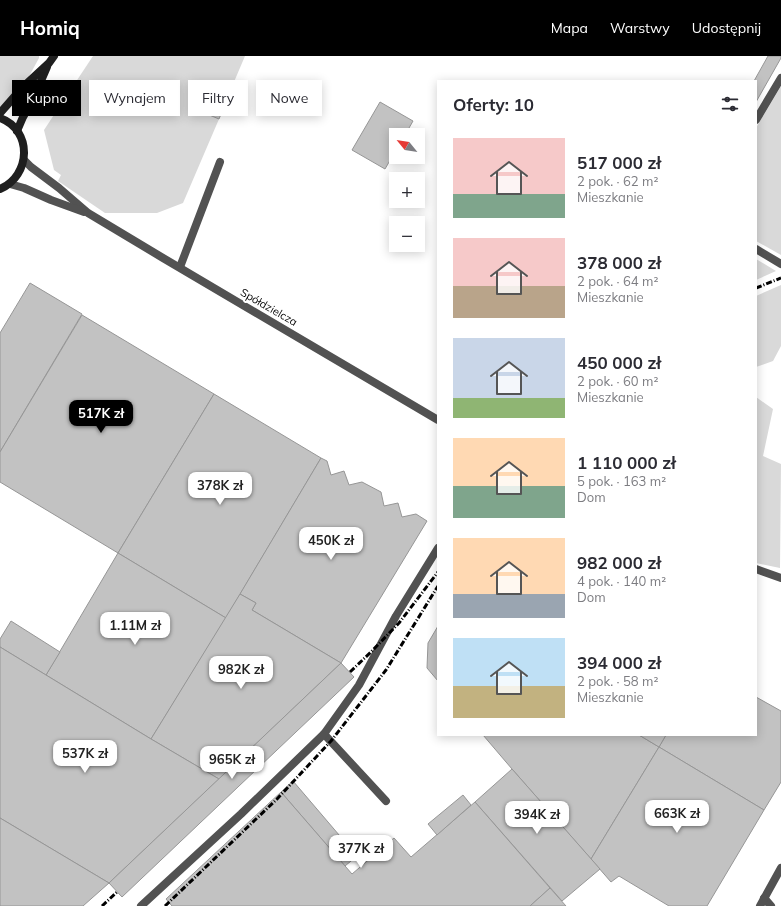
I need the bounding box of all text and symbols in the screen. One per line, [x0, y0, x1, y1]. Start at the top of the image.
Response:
text: Homiq [20, 16, 80, 40]
text: Mapa [551, 19, 588, 37]
text: Warstwy [610, 19, 670, 37]
text: Udostępnij [692, 19, 761, 37]
chip: Kupno [12, 80, 81, 116]
chip: Wynajem [89, 80, 180, 116]
chip: Filtry [188, 80, 248, 116]
chip: Nowe [256, 80, 322, 116]
icon: filters [719, 93, 741, 115]
text: Oferty: 10 [453, 94, 534, 115]
north arrow [389, 128, 425, 164]
map controls [389, 128, 425, 252]
text: 517 000 zł [577, 152, 661, 173]
icon: home [485, 154, 533, 202]
button: + [389, 172, 425, 208]
text: 2 pok. · 62 m² [577, 173, 658, 189]
text: Mieszkanie [577, 189, 644, 205]
button: − [389, 216, 425, 252]
text: 378 000 zł [577, 252, 661, 273]
icon: home [485, 254, 533, 302]
text: 2 pok. · 64 m² [577, 273, 658, 289]
street label: Spółdzielcza [238, 285, 300, 329]
text: Mieszkanie [577, 289, 644, 305]
text: 450 000 zł [577, 352, 661, 373]
icon: home [485, 354, 533, 402]
text: 2 pok. · 60 m² [577, 373, 658, 389]
text: Mieszkanie [577, 389, 644, 405]
pin: 517K zł [64, 400, 138, 434]
text: 517K zł [78, 405, 124, 421]
text: 1 110 000 zł [577, 452, 676, 473]
icon: home [485, 454, 533, 502]
pin: 378K zł [183, 472, 257, 506]
text: 5 pok. · 163 m² [577, 473, 666, 489]
text: 378K zł [197, 477, 243, 493]
text: Dom [577, 489, 606, 505]
pin: 450K zł [294, 527, 368, 561]
text: 450K zł [308, 532, 354, 548]
text: 982 000 zł [577, 552, 661, 573]
icon: home [485, 554, 533, 602]
text: 4 pok. · 140 m² [577, 573, 666, 589]
text: Dom [577, 589, 606, 605]
pin: 1.11M zł [94, 612, 176, 646]
text: 1.11M zł [109, 617, 161, 633]
text: 394 000 zł [577, 652, 661, 673]
icon: home [485, 654, 533, 702]
pin: 982K zł [204, 656, 278, 690]
text: 982K zł [218, 661, 264, 677]
text: 2 pok. · 58 m² [577, 673, 658, 689]
text: Mieszkanie [577, 689, 644, 705]
pin: 537K zł [48, 740, 122, 774]
text: 537K zł [62, 745, 108, 761]
pin: 965K zł [195, 746, 269, 780]
text: 965K zł [209, 751, 255, 767]
pin: 663K zł [640, 800, 714, 834]
pin: 394K zł [500, 801, 574, 835]
text: 663K zł [654, 805, 700, 821]
text: 394K zł [514, 806, 560, 822]
pin: 377K zł [324, 835, 398, 869]
text: 377K zł [338, 840, 384, 856]

